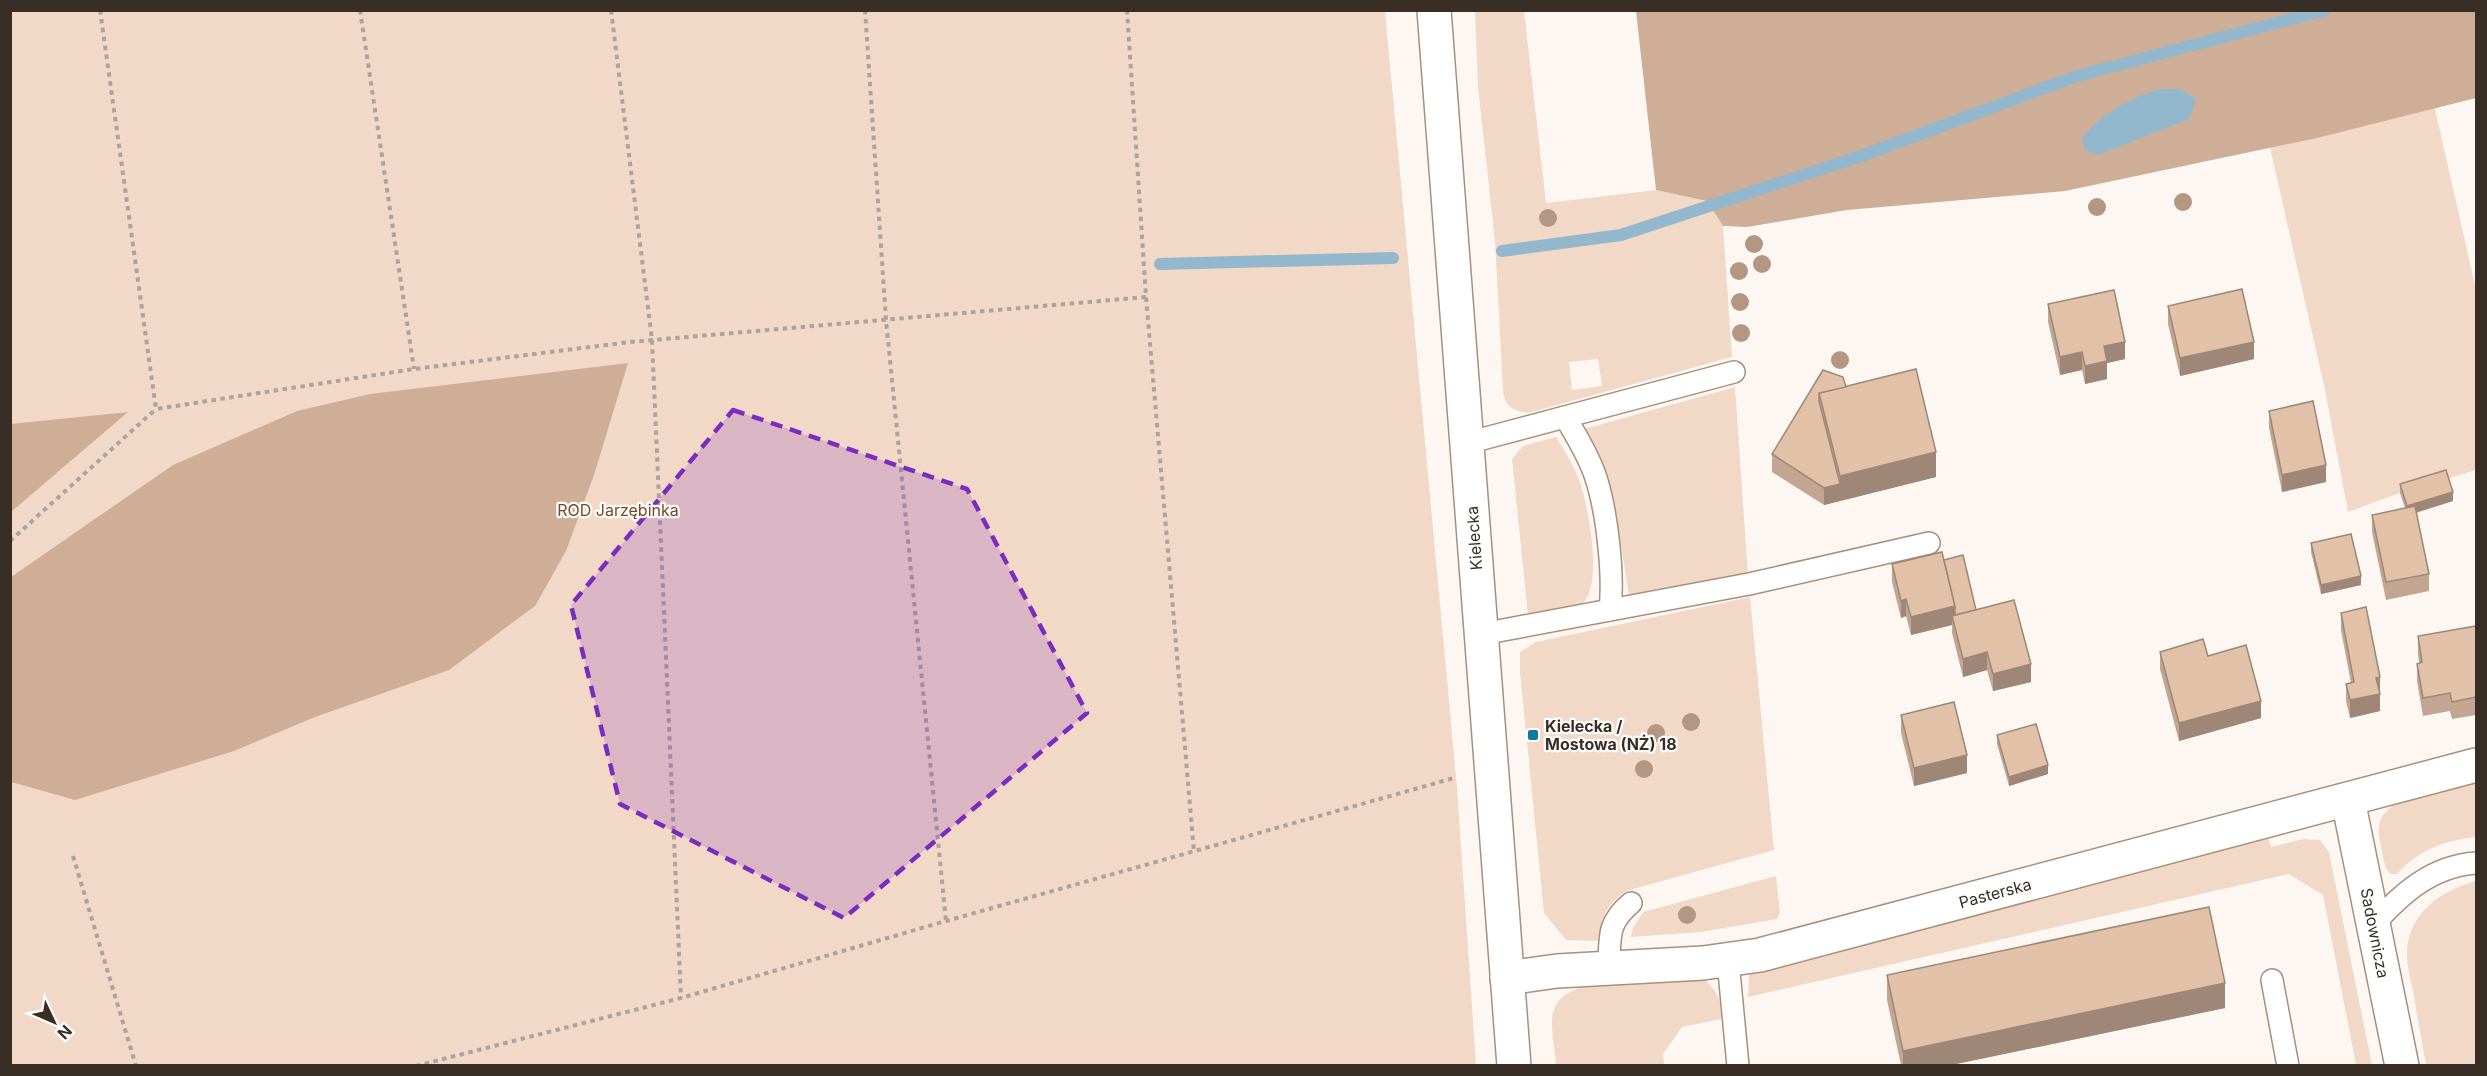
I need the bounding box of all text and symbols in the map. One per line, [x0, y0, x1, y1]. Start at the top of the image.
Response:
park label: ROD Jarzębinka [557, 500, 679, 520]
street label: Kielecka [1462, 505, 1486, 571]
place label: Kielecka / Mostowa (NŻ) 18 [1545, 716, 1677, 754]
marker: Kielecka / Mostowa (NŻ) 18 [1526, 728, 1540, 742]
street label: Pasterska [1957, 874, 2033, 912]
street label: Sadownicza [2356, 886, 2394, 980]
north arrow [24, 992, 84, 1052]
text: N [53, 1021, 76, 1044]

